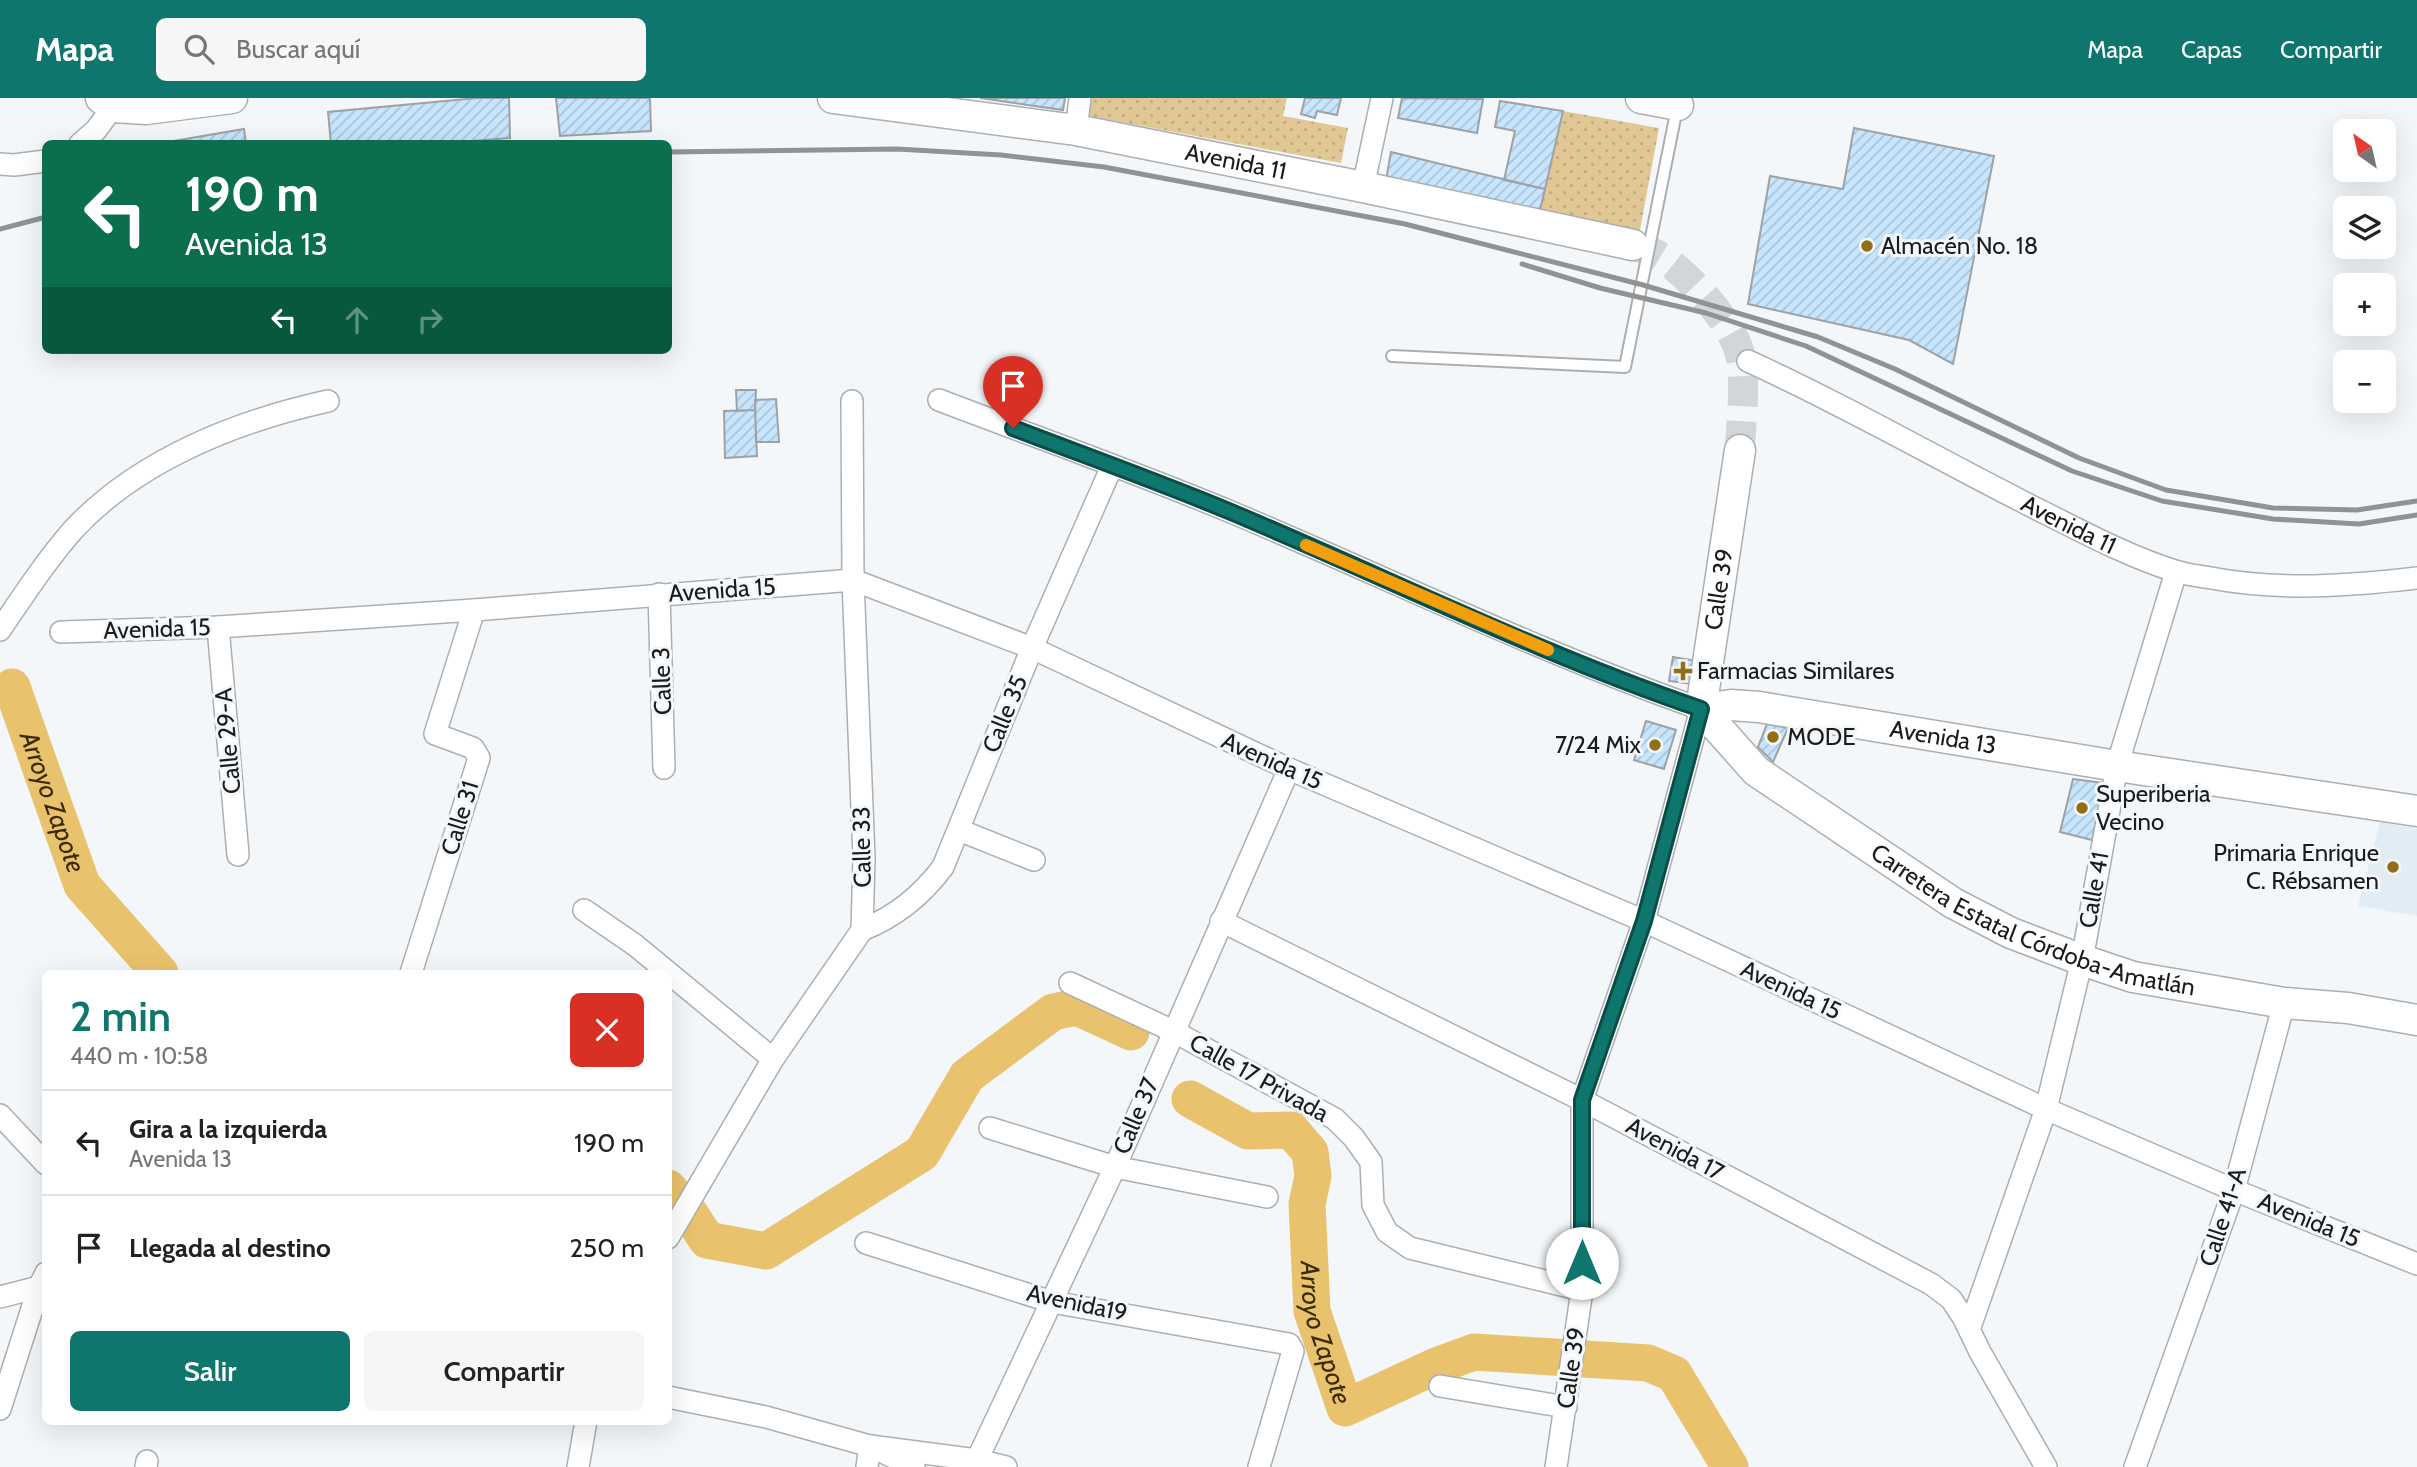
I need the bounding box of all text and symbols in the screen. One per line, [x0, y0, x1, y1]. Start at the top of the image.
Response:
search box [156, 18, 646, 81]
text: Mapa [35, 29, 114, 69]
icon: search [180, 30, 218, 68]
text: Buscar aquí [236, 33, 360, 65]
text: Mapa [2087, 35, 2143, 64]
text: Capas [2181, 35, 2242, 64]
text: Compartir [2280, 35, 2382, 64]
north arrow [2333, 119, 2396, 182]
map controls [2333, 119, 2396, 413]
street label: Avenida 11 [1183, 137, 1289, 185]
text: 190 m [185, 164, 319, 223]
icon: left [70, 168, 161, 259]
button: layers [2333, 196, 2396, 259]
text: Avenida 13 [185, 224, 328, 263]
place label: Almacén No. 18 [1881, 231, 2038, 260]
marker: Almacén No. 18 [1859, 238, 1875, 254]
button: + [2333, 273, 2396, 336]
icon: left [265, 301, 303, 339]
icon: ahead [338, 301, 376, 339]
icon: right [411, 301, 449, 339]
button: − [2333, 350, 2396, 413]
pin [983, 356, 1043, 428]
icon: arrive [994, 367, 1032, 405]
street label: Avenida 11 [2016, 488, 2121, 560]
street label: Calle 39 [1698, 547, 1739, 632]
street label: Avenida 15 [667, 571, 777, 608]
street label: Avenida 15 [103, 612, 211, 645]
street label: Calle 3 [646, 646, 677, 716]
place label: Farmacias Similares [1697, 656, 1895, 685]
marker: Farmacias Similares [1675, 663, 1691, 679]
street label: Calle 35 [976, 671, 1033, 757]
street label: Calle 29-A [208, 687, 247, 795]
street label: Avenida 13 [1888, 714, 1999, 760]
place label: MODE [1787, 722, 1856, 751]
street label: Avenida 15 [1217, 725, 1327, 796]
water label: Arroyo Zapote [13, 726, 92, 877]
marker: MODE [1765, 729, 1781, 745]
place label: 7/24 Mix [1555, 730, 1642, 759]
marker: 7/24 Mix [1647, 737, 1663, 753]
street label: Calle 31 [435, 777, 485, 858]
place label: Superiberia Vecino [2096, 779, 2211, 836]
marker: Superiberia Vecino [2074, 800, 2090, 816]
street label: Calle 33 [846, 806, 877, 888]
street label: Carretera Estatal Córdoba-Amatlán [1866, 837, 2197, 1001]
place label: Primaria Enrique C. Rébsamen [2213, 838, 2379, 895]
street label: Calle 41 [2073, 850, 2114, 930]
marker: Primaria Enrique C. Rébsamen [2385, 859, 2401, 875]
street label: Avenida 15 [1736, 954, 1846, 1025]
text: 2 min [70, 990, 171, 1042]
button: close [570, 993, 644, 1067]
street label: Calle 17 Privada [1185, 1027, 1334, 1128]
text: 440 m · 10:58 [70, 1042, 209, 1070]
street label: Calle 37 [1107, 1073, 1165, 1158]
street label: Avenida 17 [1621, 1111, 1729, 1186]
text: Gira a la izquierda [129, 1113, 327, 1145]
icon: left [70, 1124, 108, 1162]
text: 190 m [574, 1127, 644, 1159]
text: Avenida 13 [129, 1145, 232, 1173]
street label: Calle 41-A [2193, 1164, 2252, 1270]
street label: Avenida 15 [2254, 1186, 2364, 1253]
position arrow [1545, 1226, 1619, 1300]
icon: arrive [70, 1229, 108, 1267]
text: Llegada al destino [129, 1232, 331, 1264]
text: 250 m [570, 1232, 644, 1264]
water label: Arroyo Zapote [1294, 1259, 1359, 1409]
street label: Avenida19 [1024, 1278, 1130, 1327]
street label: Calle 39 [1550, 1325, 1591, 1410]
button: Salir [70, 1331, 350, 1411]
button: Compartir [364, 1331, 644, 1411]

